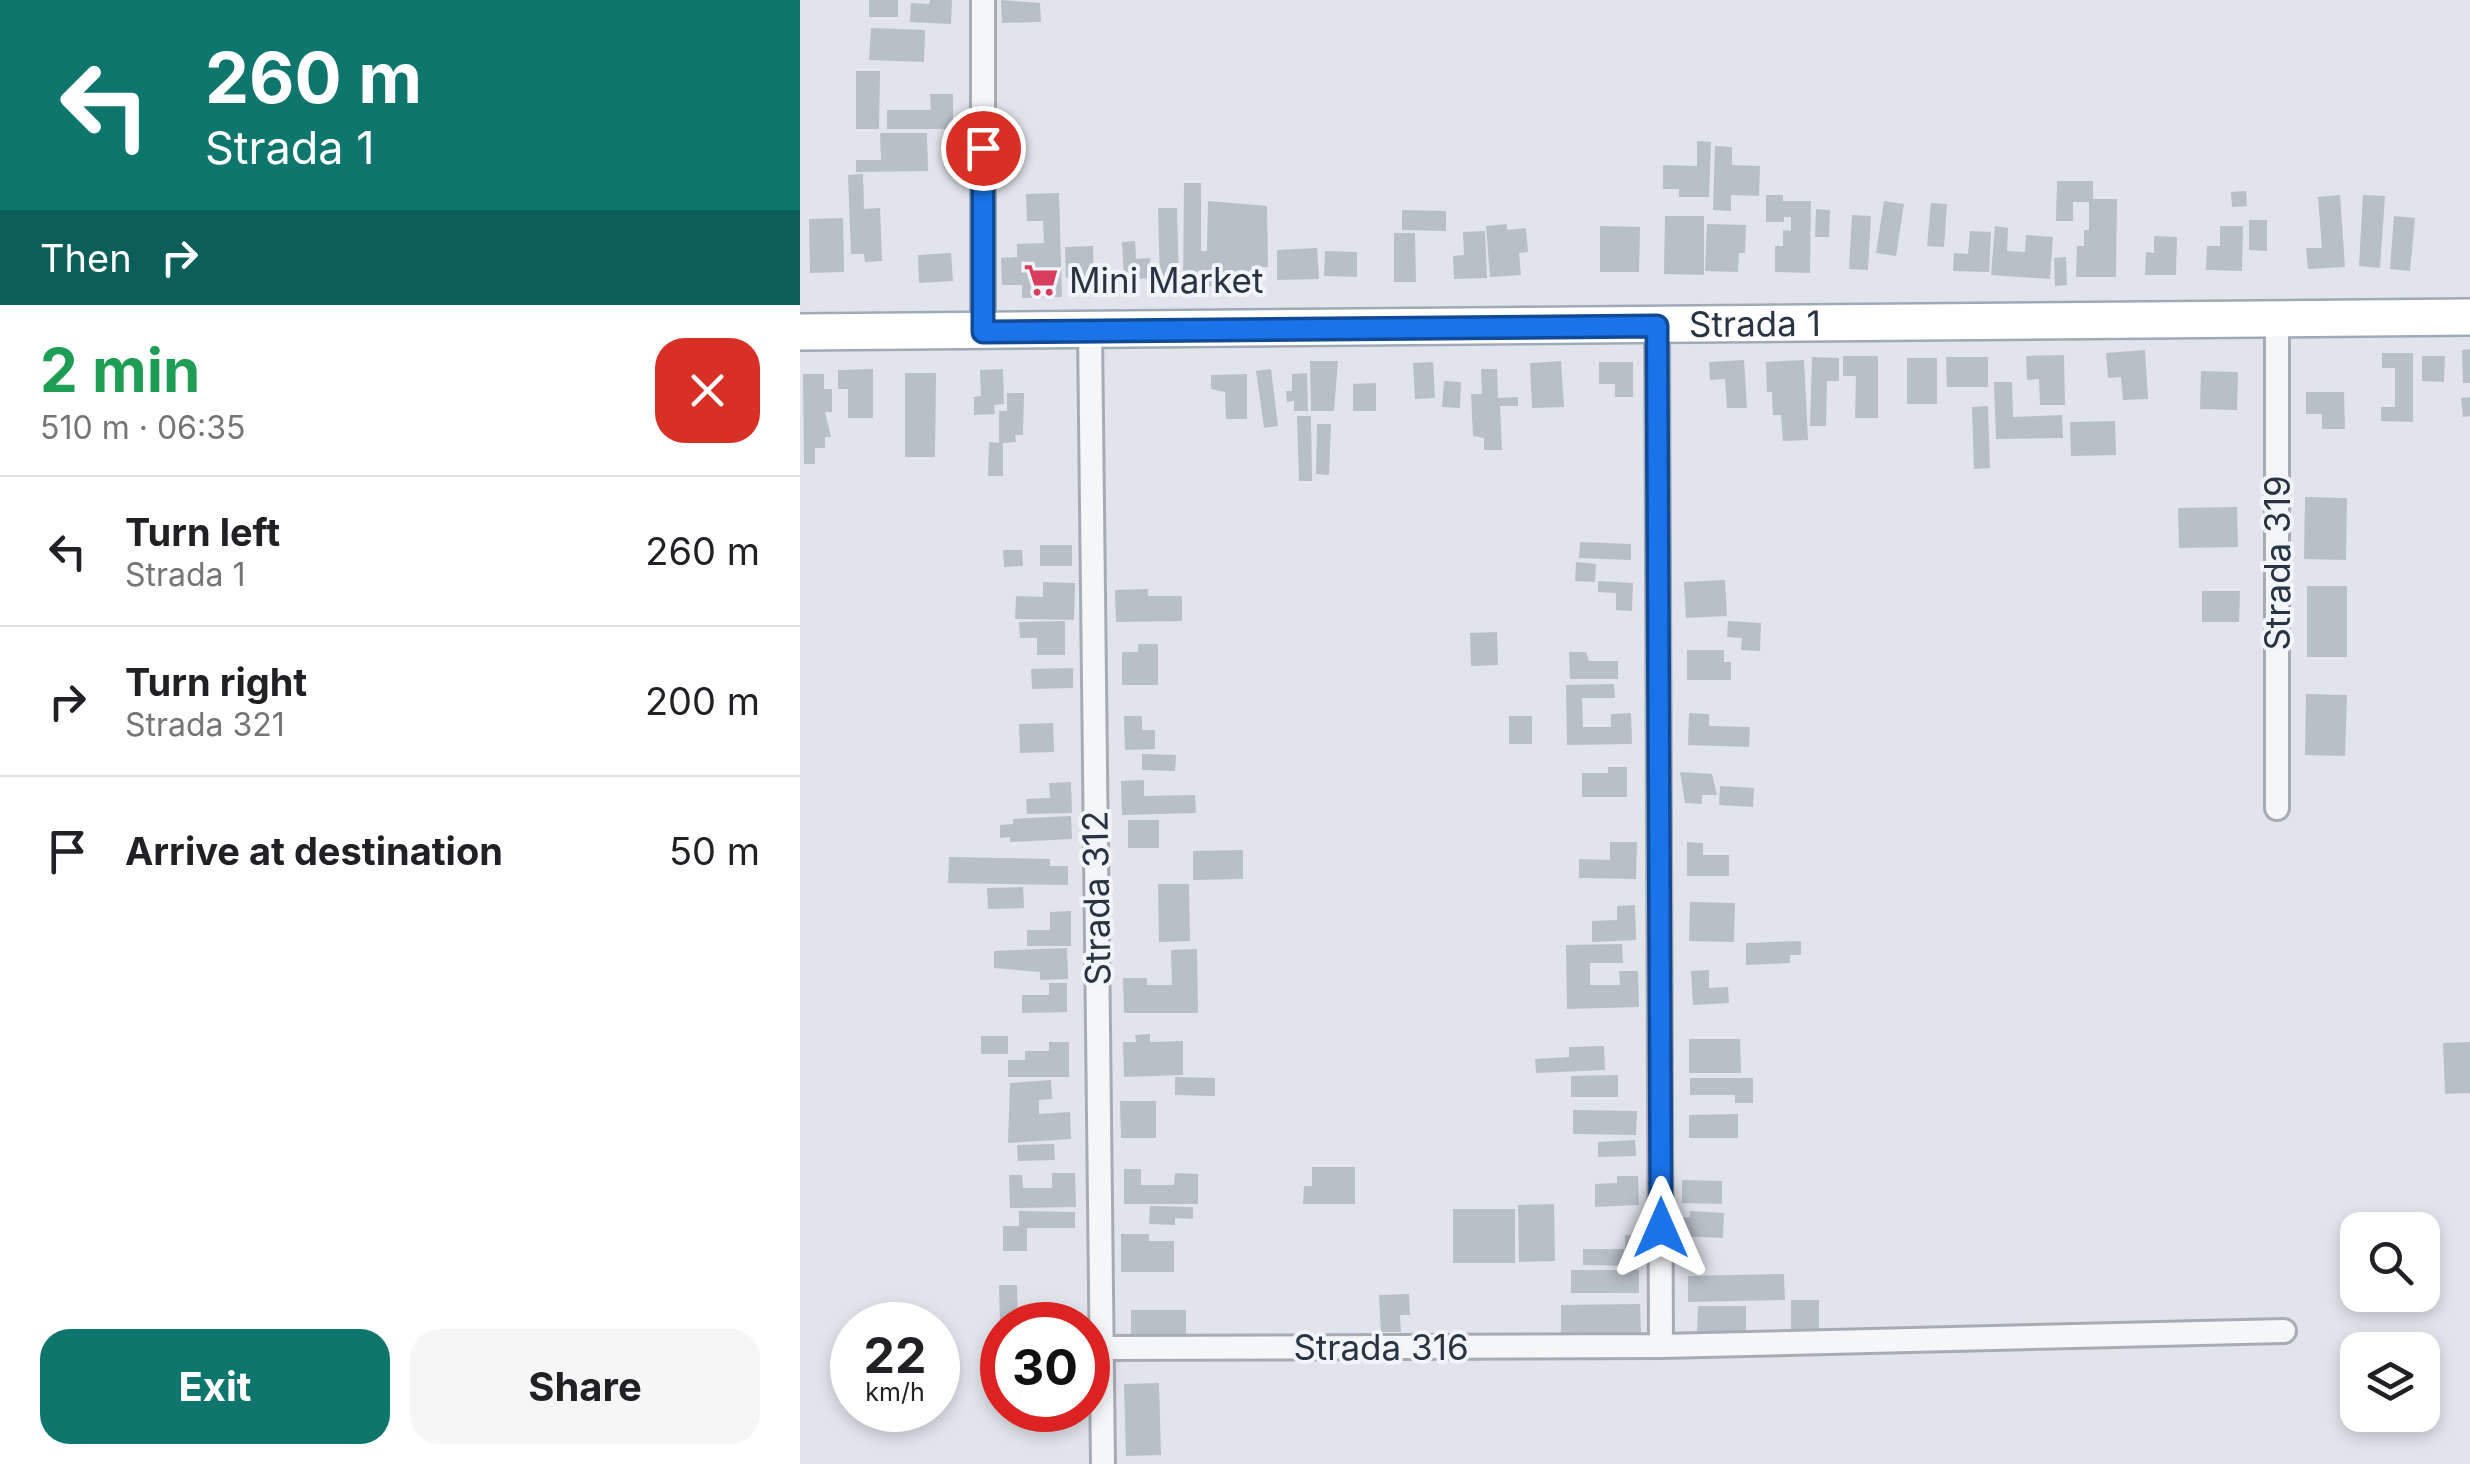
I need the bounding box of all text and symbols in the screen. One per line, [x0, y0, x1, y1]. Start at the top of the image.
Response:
text: 260 m [205, 35, 422, 120]
icon: left [40, 40, 170, 170]
pin [941, 106, 1026, 191]
text: Strada 1 [205, 120, 375, 175]
icon: arrive [956, 121, 1011, 176]
icon: right [152, 230, 207, 285]
text: Then [40, 235, 132, 281]
place label: Mini Market [1069, 259, 1263, 301]
supermarket icon: Mini Market [1022, 261, 1060, 299]
street label: Strada 1 [1689, 302, 1821, 345]
text: 2 min [40, 334, 200, 406]
button: close [655, 338, 760, 443]
text: 510 m · 06:35 [40, 408, 245, 447]
street label: Strada 319 [2256, 475, 2298, 651]
text: Turn left [125, 509, 280, 555]
icon: left [40, 524, 95, 579]
text: 260 m [645, 528, 760, 574]
text: Strada 1 [125, 555, 246, 594]
text: Turn right [125, 659, 307, 705]
icon: right [40, 674, 95, 729]
text: 200 m [645, 678, 760, 724]
text: Strada 321 [125, 705, 285, 744]
street label: Strada 312 [1073, 810, 1119, 986]
icon: arrive [40, 824, 95, 879]
text: Arrive at destination [125, 828, 503, 874]
text: 50 m [669, 828, 760, 874]
position arrow [1609, 1176, 1713, 1280]
map controls [2340, 1212, 2440, 1432]
button: search [2340, 1212, 2440, 1312]
speed limit sign: 30 [980, 1302, 1110, 1432]
text: 22 [864, 1325, 927, 1385]
street label: Strada 316 [1293, 1326, 1469, 1368]
button: Exit [40, 1329, 390, 1444]
button: Share [410, 1329, 760, 1444]
button: layers [2340, 1332, 2440, 1432]
text: km/h [865, 1377, 925, 1407]

